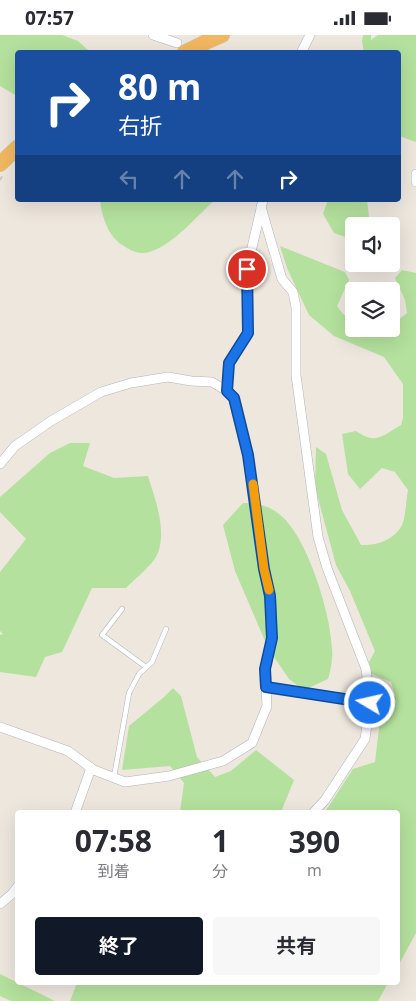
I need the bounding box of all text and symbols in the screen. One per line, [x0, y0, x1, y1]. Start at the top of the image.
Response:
text: 07:57 [25, 5, 74, 31]
text: 80 m [118, 63, 201, 110]
icon: right [35, 70, 100, 135]
text: 右折 [118, 110, 162, 140]
icon: left [115, 165, 143, 193]
icon: ahead [168, 165, 196, 193]
icon: ahead [221, 165, 249, 193]
icon: right [274, 165, 302, 193]
map controls [345, 217, 400, 337]
button: sound [345, 217, 400, 272]
pin [226, 248, 268, 290]
icon: arrive [233, 255, 261, 283]
button: layers [345, 282, 400, 337]
position arrow [343, 676, 395, 728]
text: 07:58 [75, 820, 152, 861]
text: 1 [212, 820, 229, 861]
text: 390 [289, 821, 340, 862]
text: m [307, 859, 322, 881]
text: 到着 [97, 860, 129, 882]
text: 分 [212, 860, 228, 882]
button: 終了 [35, 917, 203, 975]
button: 共有 [213, 917, 380, 975]

